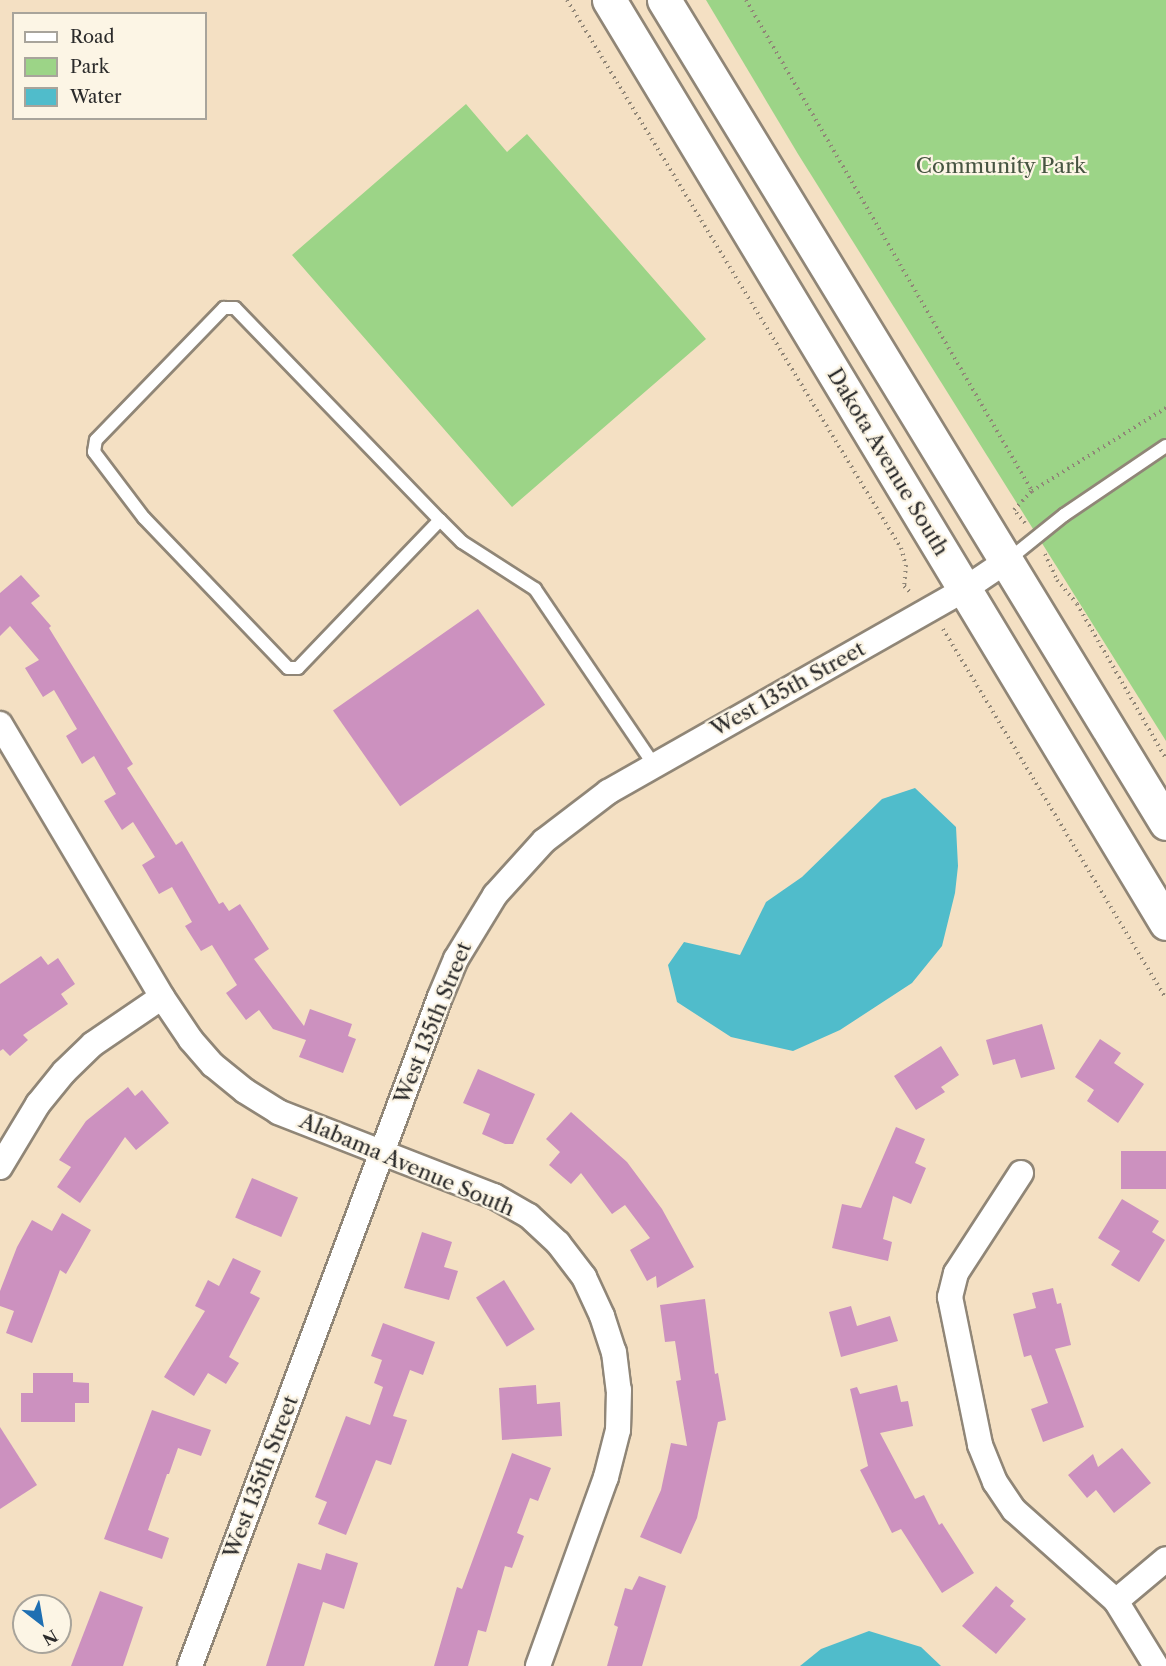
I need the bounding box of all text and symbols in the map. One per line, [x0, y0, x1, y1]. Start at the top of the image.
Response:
legend [12, 12, 207, 120]
text: Road [70, 26, 115, 48]
text: Park [70, 56, 109, 78]
text: Water [70, 86, 122, 108]
park label: Community Park [916, 153, 1086, 179]
street label: Dakota Avenue South [822, 363, 954, 561]
street label: West 135th Street [706, 636, 870, 742]
street label: West 135th Street [389, 938, 477, 1108]
street label: Alabama Avenue South [295, 1108, 519, 1222]
street label: West 135th Street [218, 1392, 304, 1562]
north arrow [12, 1594, 72, 1654]
text: N [39, 1626, 61, 1650]

